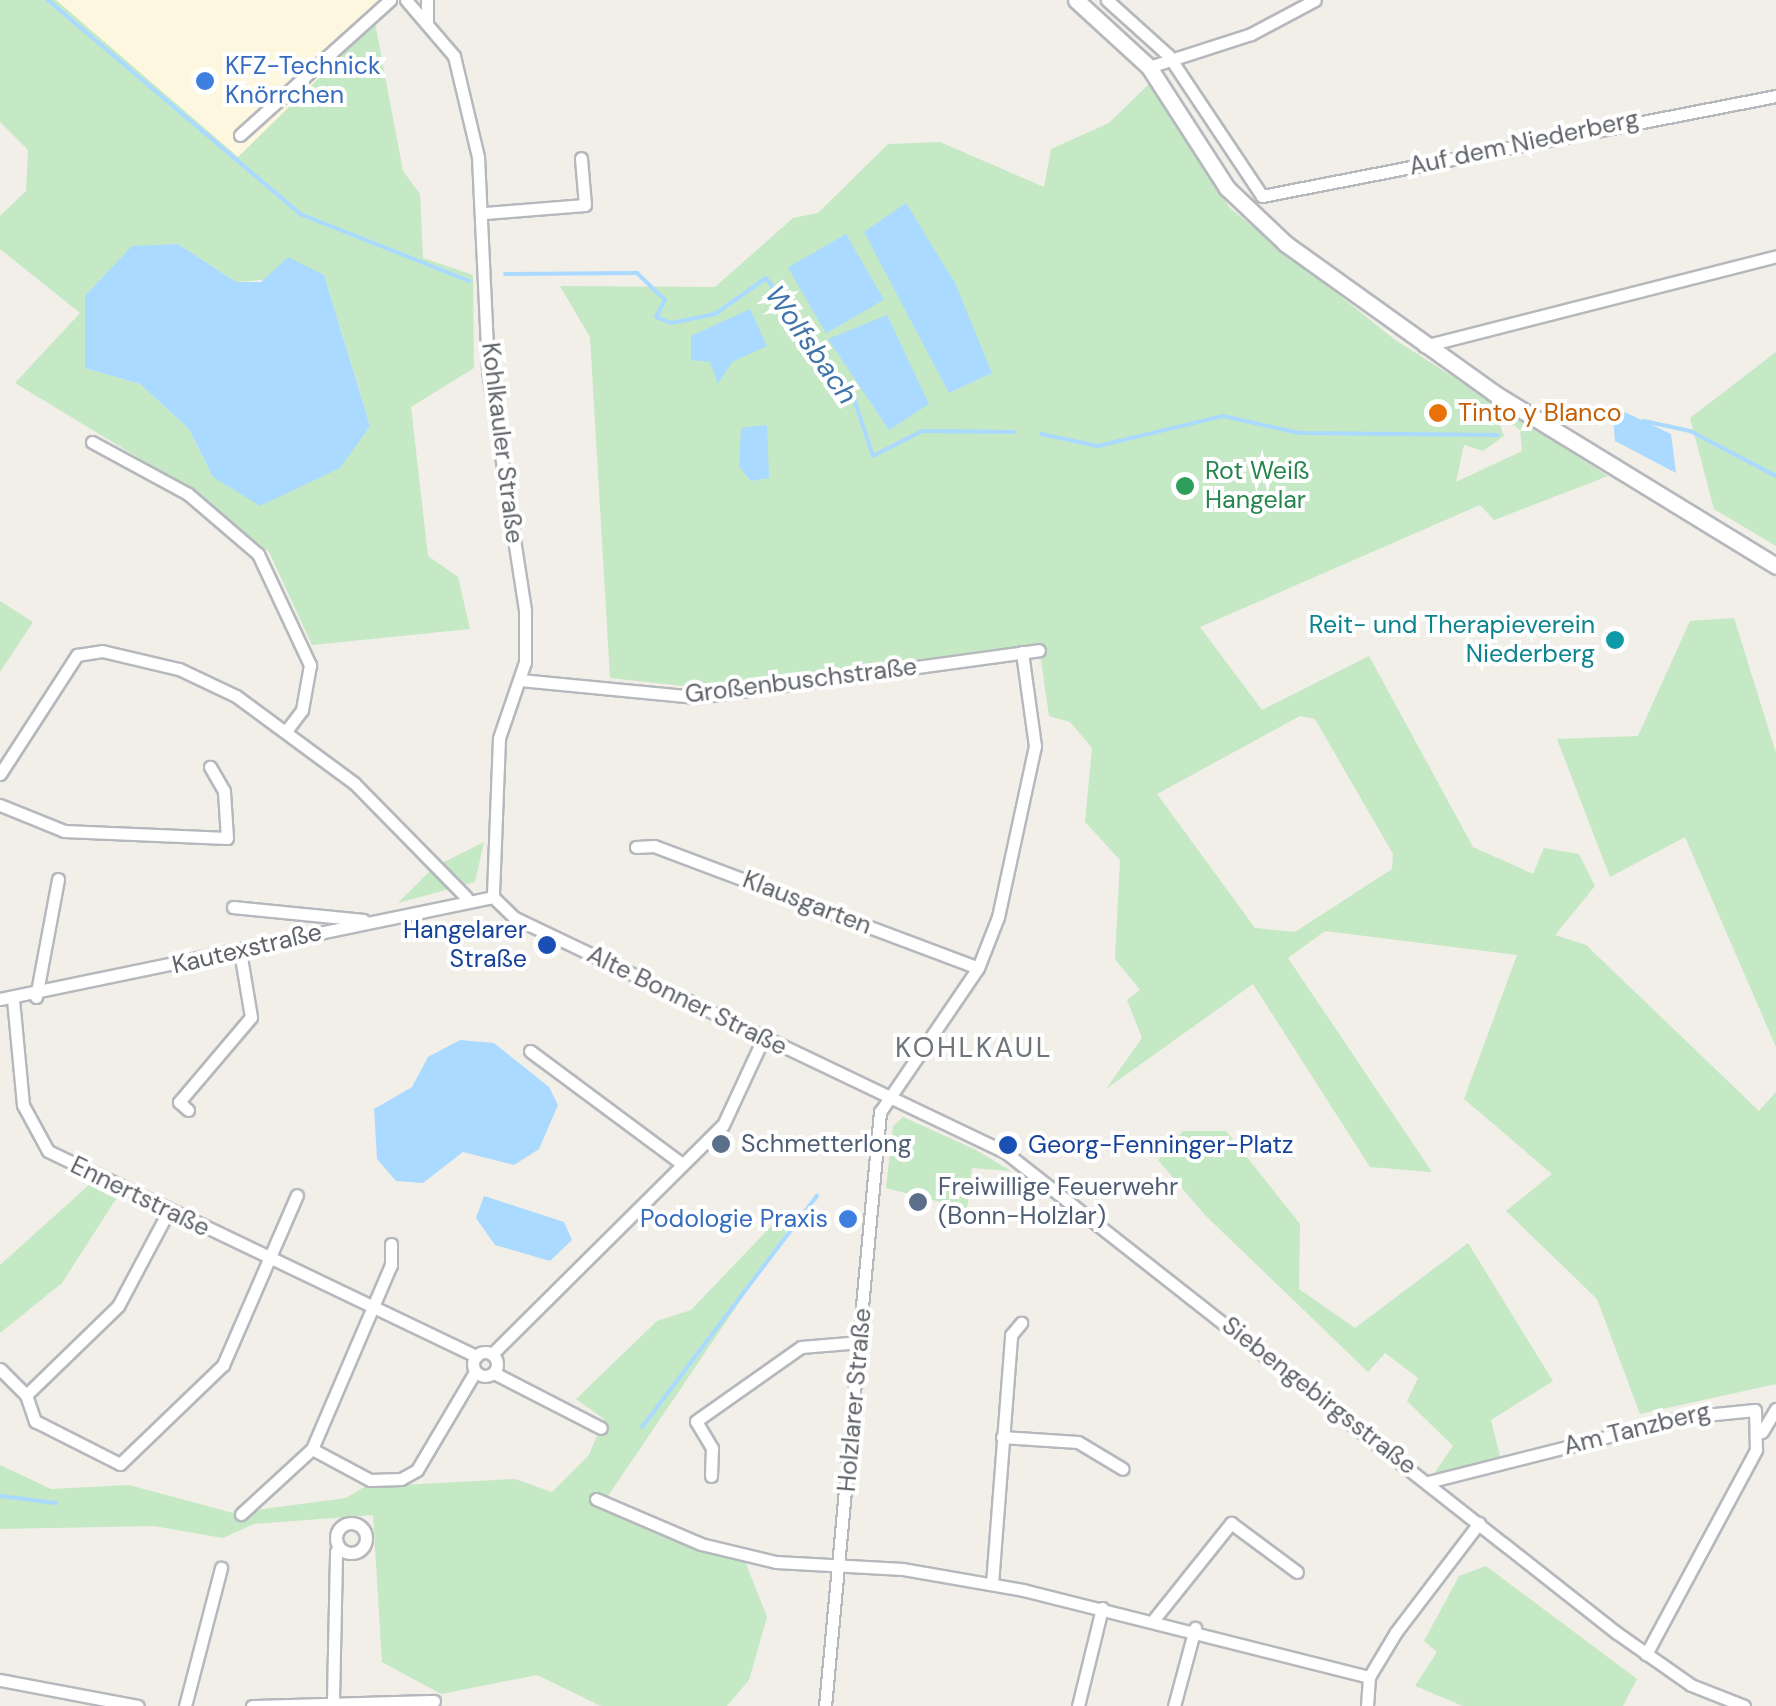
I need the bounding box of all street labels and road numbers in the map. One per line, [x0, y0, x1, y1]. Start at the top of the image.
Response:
street label: Auf dem Niederberg [1406, 104, 1642, 182]
street label: Kohlkauler Straße [475, 341, 529, 545]
street label: Großenbuschstraße [683, 652, 919, 710]
street label: Klausgarten [738, 865, 876, 941]
street label: Kautexstraße [169, 917, 325, 981]
street label: Alte Bonner Straße [582, 940, 792, 1062]
street label: Ennertstraße [66, 1150, 214, 1244]
street label: Holzlarer Straße [832, 1307, 878, 1493]
street label: Siebengebirgsstraße [1216, 1311, 1422, 1481]
street label: Am Tanzberg [1561, 1396, 1713, 1462]

